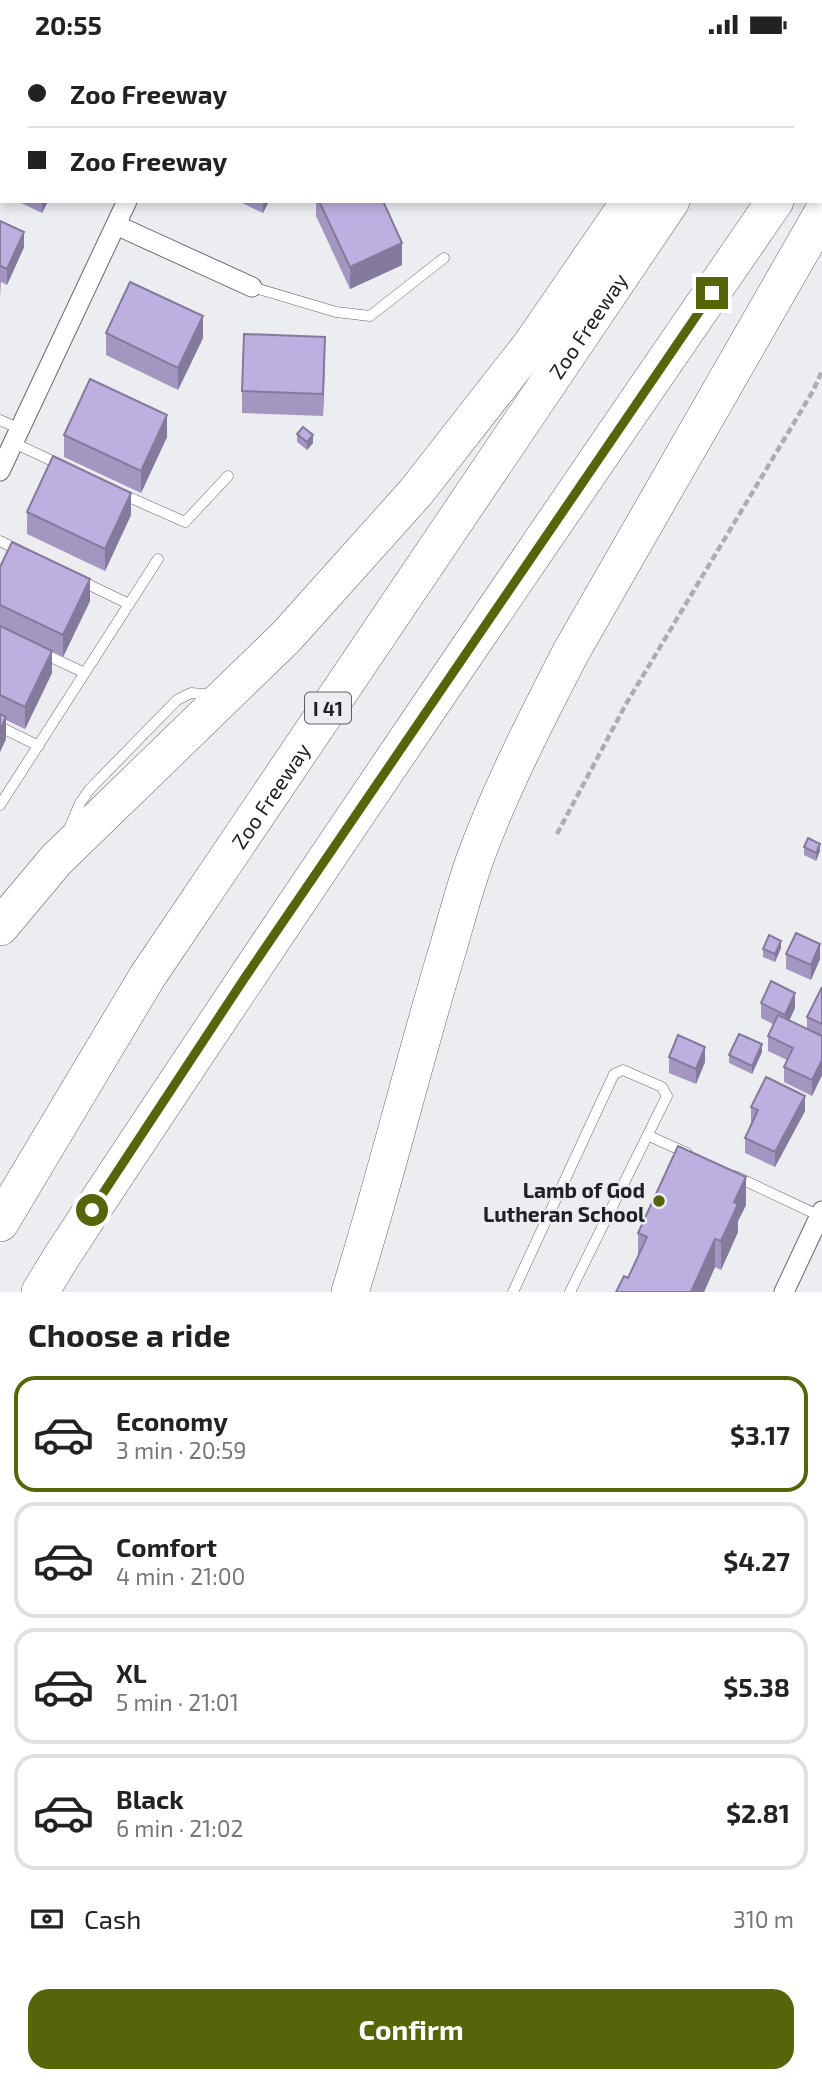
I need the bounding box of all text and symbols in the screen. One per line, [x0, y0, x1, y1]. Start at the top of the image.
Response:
text: 20:55 [35, 9, 102, 40]
text: Zoo Freeway [70, 78, 227, 109]
text: Zoo Freeway [70, 145, 227, 176]
street label: Zoo Freeway [543, 268, 632, 383]
route end [696, 277, 728, 309]
road number: I 41 [305, 693, 351, 723]
street label: Zoo Freeway [225, 738, 314, 853]
place label: Lamb of God Lutheran School [483, 1177, 645, 1226]
marker: Lamb of God Lutheran School [651, 1193, 667, 1209]
route start [76, 1194, 108, 1226]
text: Choose a ride [28, 1315, 231, 1353]
icon: car [32, 1403, 95, 1466]
text: Economy [116, 1405, 228, 1436]
text: $3.17 [730, 1419, 790, 1450]
text: 3 min · 20:59 [116, 1436, 247, 1464]
icon: car [32, 1529, 95, 1592]
text: Comfort [116, 1531, 217, 1562]
text: $4.27 [723, 1545, 790, 1576]
text: 4 min · 21:00 [116, 1562, 245, 1590]
icon: car [32, 1655, 95, 1718]
text: XL [116, 1657, 147, 1688]
text: $5.38 [723, 1671, 790, 1702]
text: 5 min · 21:01 [116, 1688, 239, 1716]
icon: car [32, 1781, 95, 1844]
text: Black [116, 1783, 184, 1814]
text: $2.81 [726, 1797, 790, 1828]
text: 6 min · 21:02 [116, 1814, 244, 1842]
icon: cash [28, 1900, 66, 1938]
text: Cash [84, 1903, 141, 1934]
text: 310 m [733, 1905, 794, 1933]
button: Confirm [28, 1989, 794, 2069]

